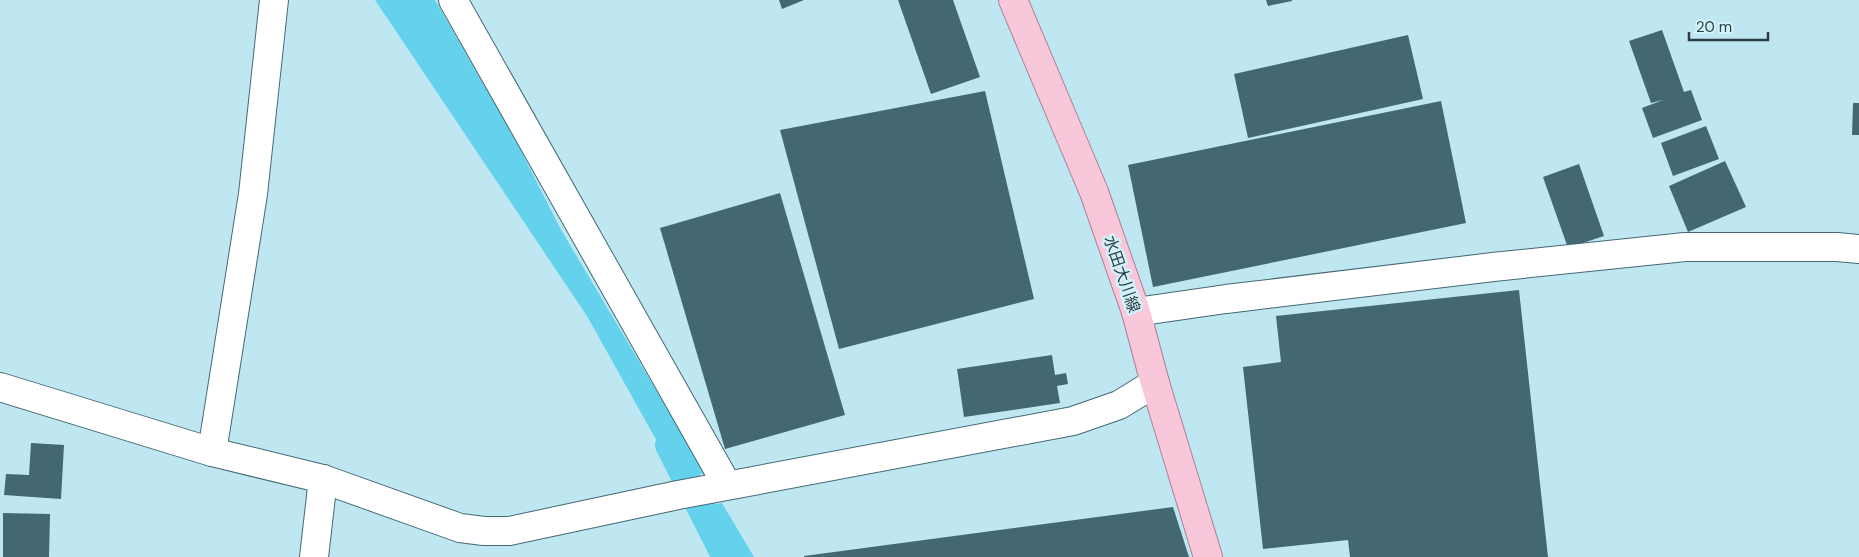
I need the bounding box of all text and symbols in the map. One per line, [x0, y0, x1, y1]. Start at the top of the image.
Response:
scale bar [1689, 10, 1768, 42]
text: 20 m [1696, 17, 1732, 37]
street label: 水田大川線 [1099, 233, 1145, 315]

